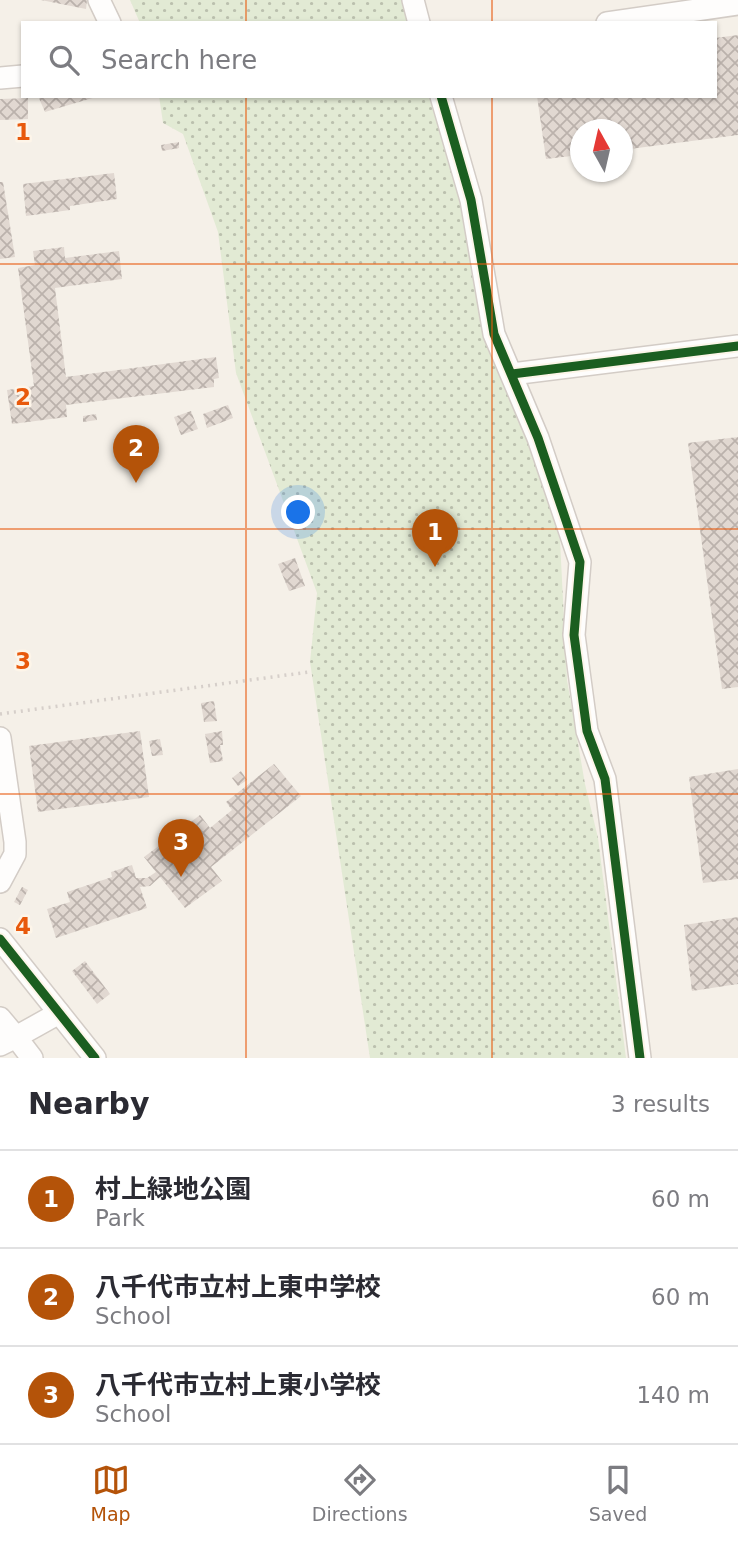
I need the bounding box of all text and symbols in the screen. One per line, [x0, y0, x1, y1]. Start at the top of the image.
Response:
search box [21, 21, 717, 98]
icon: search [45, 41, 83, 79]
text: Search here [101, 45, 257, 75]
text: 1 [15, 119, 31, 145]
north arrow [570, 119, 633, 182]
text: 2 [15, 384, 31, 410]
pin: 2 [113, 425, 159, 483]
your location [281, 495, 315, 529]
pin: 1 [412, 509, 458, 567]
text: 3 [15, 648, 31, 674]
pin: 3 [158, 819, 204, 877]
text: 4 [15, 913, 31, 939]
text: Nearby [28, 1086, 150, 1121]
text: 3 results [611, 1091, 710, 1117]
text: 村上緑地公園 [95, 1174, 251, 1204]
text: 1 [43, 1186, 59, 1212]
text: 60 m [651, 1186, 710, 1212]
text: Park [95, 1205, 145, 1231]
text: 八千代市立村上東中学校 [95, 1272, 381, 1302]
text: 2 [43, 1284, 59, 1310]
text: 60 m [651, 1284, 710, 1310]
text: School [95, 1303, 171, 1329]
text: 八千代市立村上東小学校 [95, 1370, 381, 1400]
text: 3 [43, 1382, 59, 1408]
text: 140 m [636, 1382, 710, 1408]
text: School [95, 1401, 171, 1427]
tab: Map [91, 1461, 131, 1525]
tab: Directions [312, 1461, 408, 1525]
tab: Saved [589, 1461, 647, 1525]

